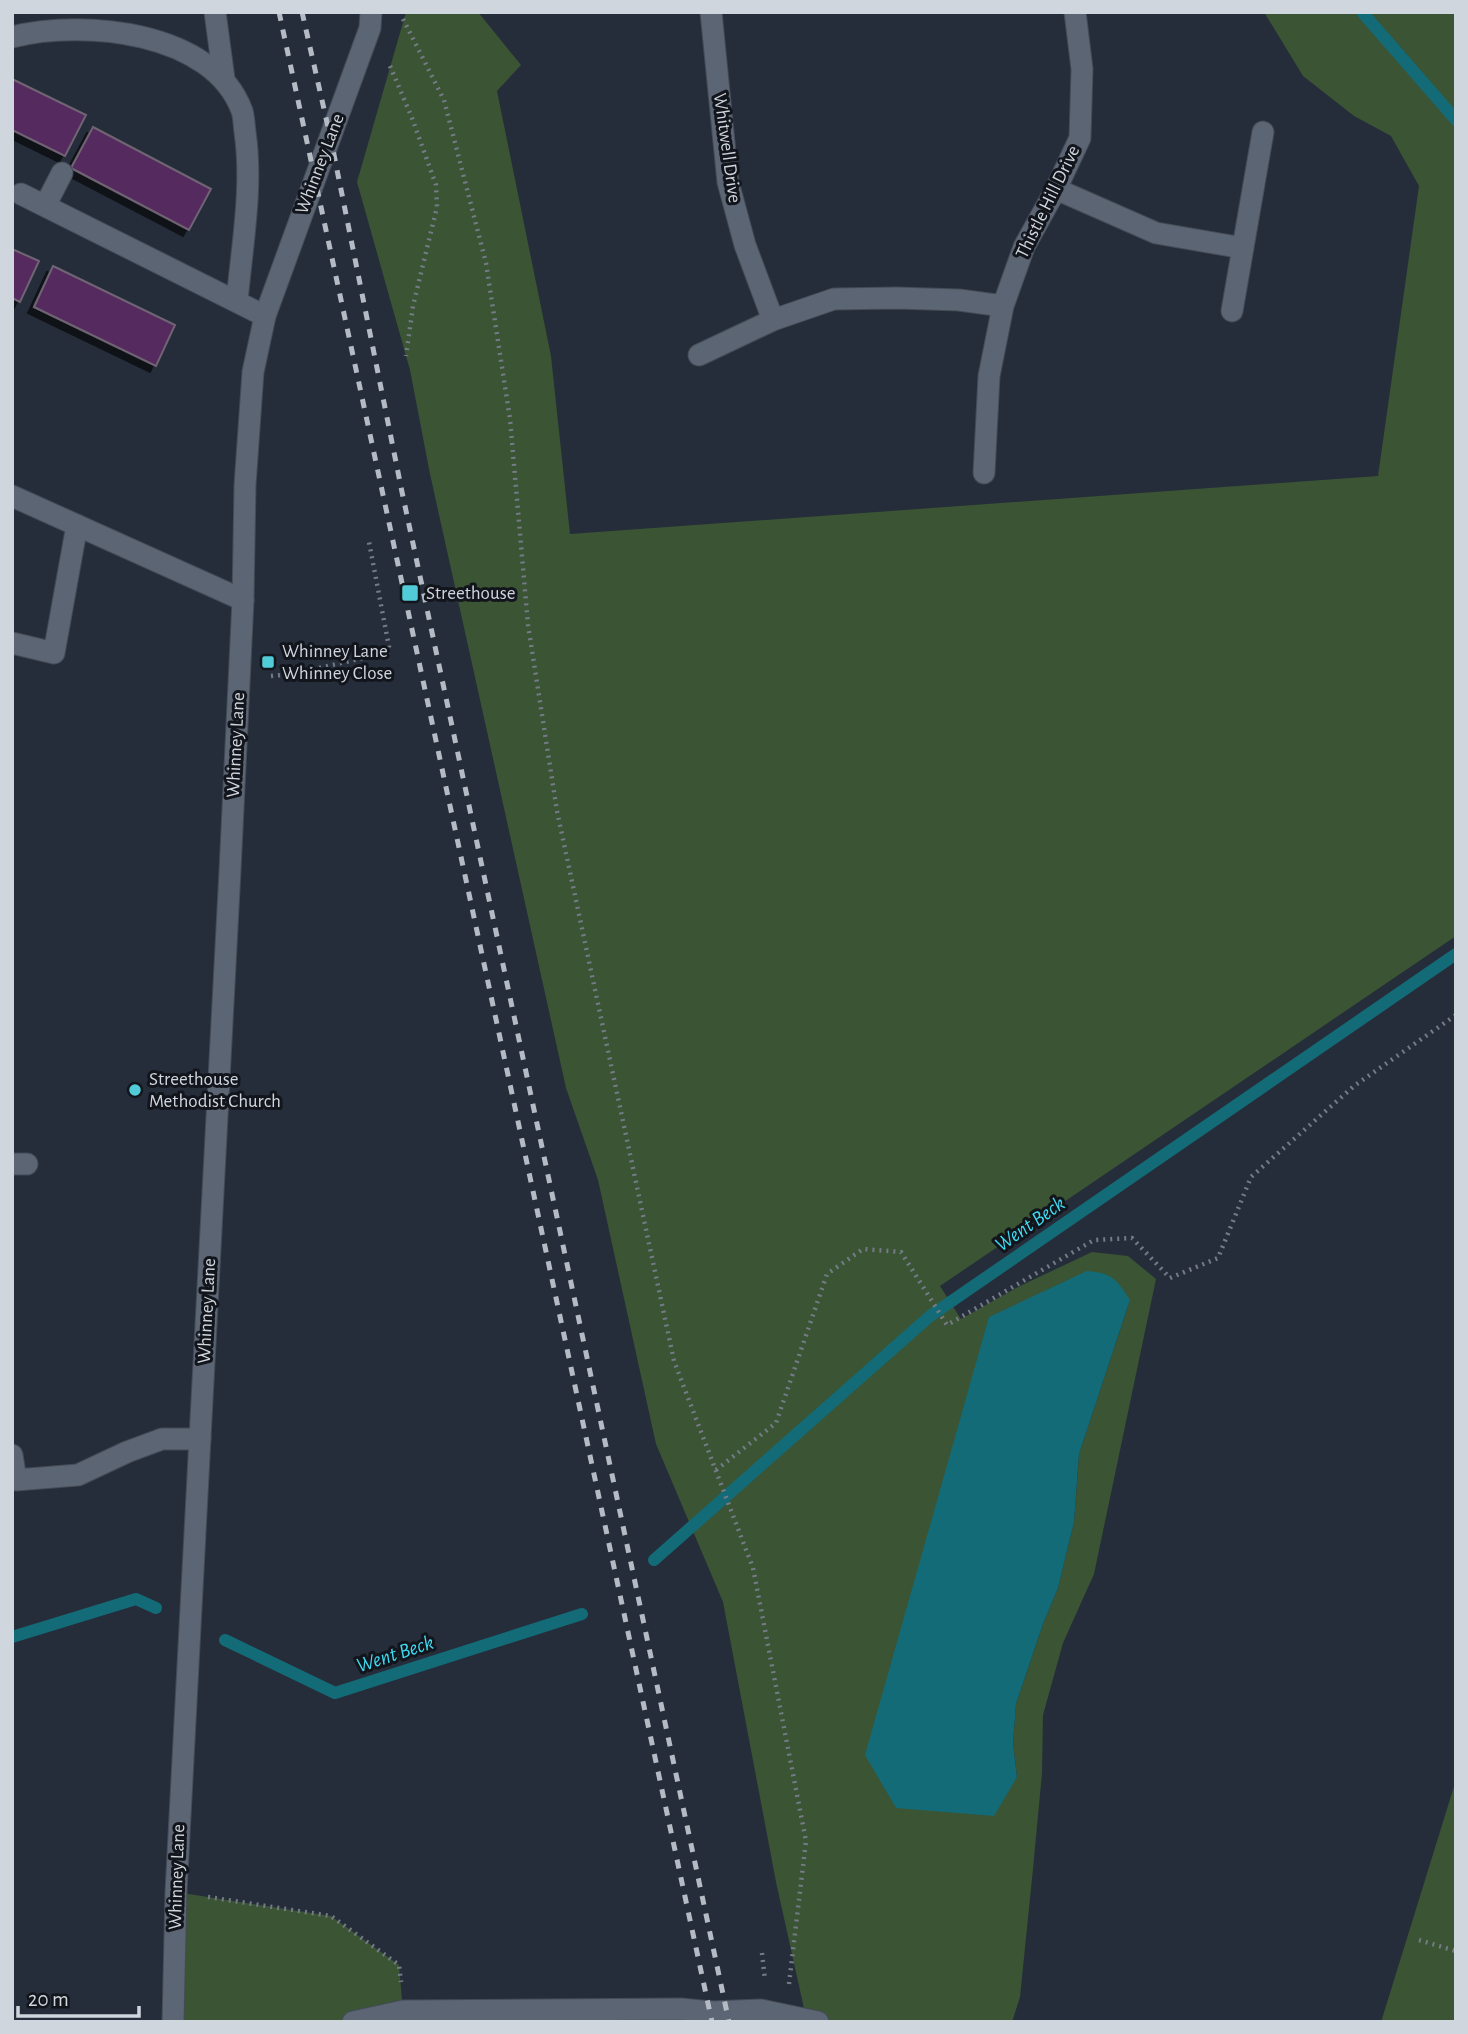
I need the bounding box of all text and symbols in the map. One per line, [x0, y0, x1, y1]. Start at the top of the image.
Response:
street label: Whitwell Drive [710, 92, 744, 204]
street label: Whinney Lane [292, 111, 348, 217]
street label: Thistle Hill Drive [1013, 143, 1083, 261]
marker: Streethouse [400, 583, 420, 603]
place label: Streethouse [426, 584, 515, 603]
place label: Whinney Lane Whinney Close [282, 642, 392, 683]
marker: Whinney Lane Whinney Close [260, 654, 276, 670]
street label: Whinney Lane [224, 692, 248, 798]
place label: Streethouse Methodist Church [149, 1070, 281, 1111]
marker: Streethouse Methodist Church [127, 1082, 143, 1098]
water label: Went Beck [991, 1192, 1069, 1255]
street label: Whinney Lane [195, 1258, 219, 1364]
water label: Went Beck [354, 1632, 436, 1676]
street label: Whinney Lane [166, 1824, 188, 1930]
scale bar [18, 1974, 138, 2018]
text: 20 m [28, 1989, 69, 2010]

